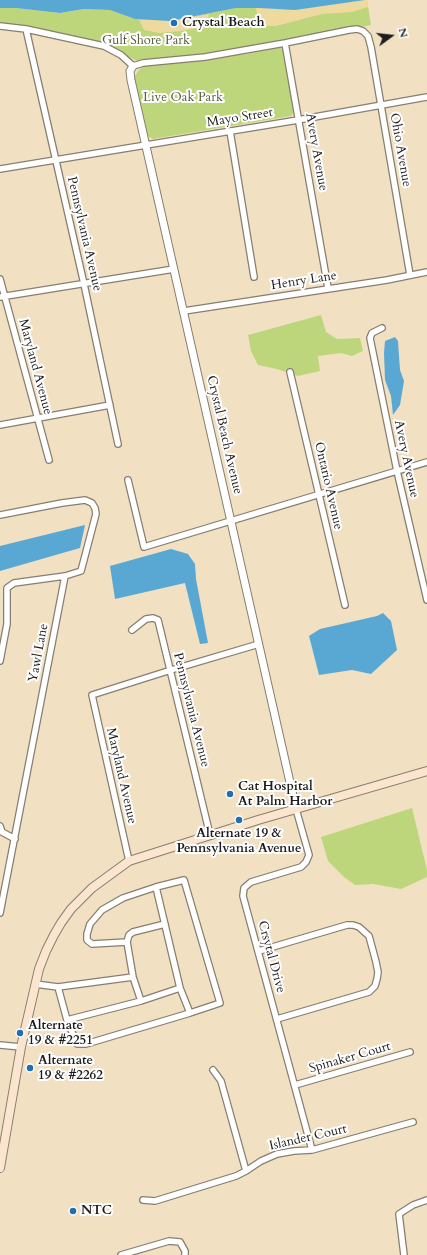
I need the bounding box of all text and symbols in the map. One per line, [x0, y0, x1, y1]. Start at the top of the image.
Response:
place label: Crystal Beach [182, 15, 265, 31]
north arrow [371, 16, 411, 56]
marker: Crystal Beach [169, 18, 179, 28]
text: N [395, 26, 412, 39]
park label: Gulf Shore Park [102, 33, 190, 49]
park label: Live Oak Park [143, 90, 223, 106]
street label: Mayo Street [206, 105, 274, 131]
street label: Avery Avenue [301, 112, 331, 192]
street label: Ohio Avenue [386, 112, 414, 188]
street label: Pennsylvania Avenue [63, 175, 105, 293]
street label: Henry Lane [270, 268, 338, 294]
street label: Maryland Avenue [15, 317, 55, 417]
street label: Crystal Beach Avenue [203, 374, 245, 496]
street label: Avery Avenue [390, 419, 422, 499]
street label: Ontario Avenue [310, 441, 346, 531]
street label: Yawl Lane [26, 622, 52, 684]
street label: Pennsylvania Avenue [169, 651, 213, 769]
street label: Maryland Avenue [102, 726, 140, 826]
place label: Cat Hospital At Palm Harbor [238, 779, 332, 810]
marker: Cat Hospital At Palm Harbor [225, 789, 235, 799]
marker: Alternate 19 & Pennsylvania Avenue [234, 815, 244, 825]
place label: Alternate 19 & Pennsylvania Avenue [177, 826, 301, 857]
street label: Crsytal Drive [254, 919, 288, 995]
place label: Alternate 19 & #2251 [28, 1018, 93, 1049]
marker: Alternate 19 & #2251 [15, 1028, 25, 1038]
street label: Spinaker Court [307, 1039, 393, 1077]
place label: Alternate 19 & #2262 [38, 1053, 103, 1084]
marker: Alternate 19 & #2262 [25, 1063, 35, 1073]
street label: Islander Court [268, 1122, 348, 1154]
place label: NTC [81, 1203, 112, 1219]
marker: NTC [68, 1206, 78, 1216]

